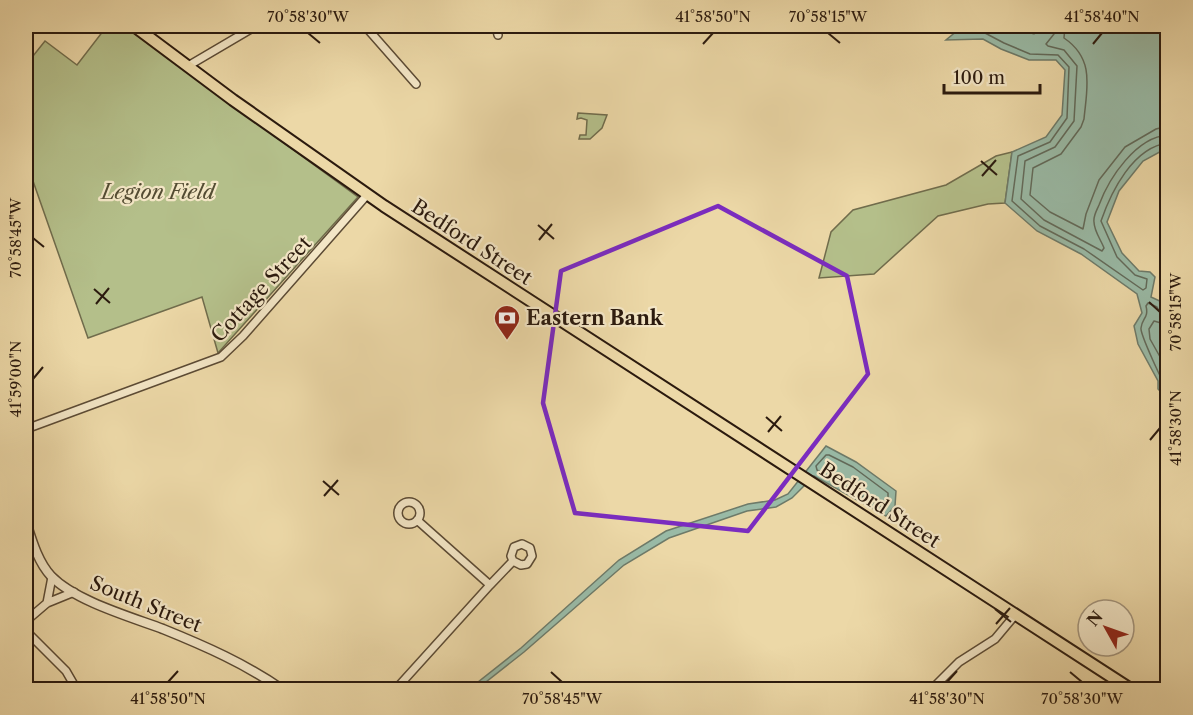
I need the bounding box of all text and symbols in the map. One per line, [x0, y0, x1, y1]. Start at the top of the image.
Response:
text: 70°58'30"W [267, 7, 350, 26]
text: 41°58'50"N [675, 7, 751, 26]
text: 70°58'15"W [789, 7, 868, 26]
text: 41°58'40"N [1064, 7, 1140, 26]
scale bar [944, 57, 1040, 95]
text: 100 m [953, 67, 1005, 89]
park label: Legion Field [99, 180, 217, 204]
street label: Bedford Street [407, 194, 537, 290]
text: 70°58'45"W [6, 197, 25, 278]
street label: Cottage Street [206, 231, 316, 347]
text: 70°58'15"W [1166, 272, 1185, 351]
bank icon: Eastern Bank [492, 303, 522, 341]
place label: Eastern Bank [526, 306, 664, 330]
text: 41°59'00"N [6, 341, 25, 417]
text: 41°58'30"N [1166, 390, 1185, 466]
street label: Bedford Street [815, 457, 945, 553]
street label: South Street [87, 571, 205, 637]
north arrow [1076, 598, 1136, 658]
text: N [1082, 607, 1107, 630]
text: 41°58'50"N [130, 689, 206, 708]
text: 70°58'45"W [522, 689, 603, 708]
text: 41°58'30"N [909, 689, 985, 708]
text: 70°58'30"W [1041, 689, 1124, 708]

